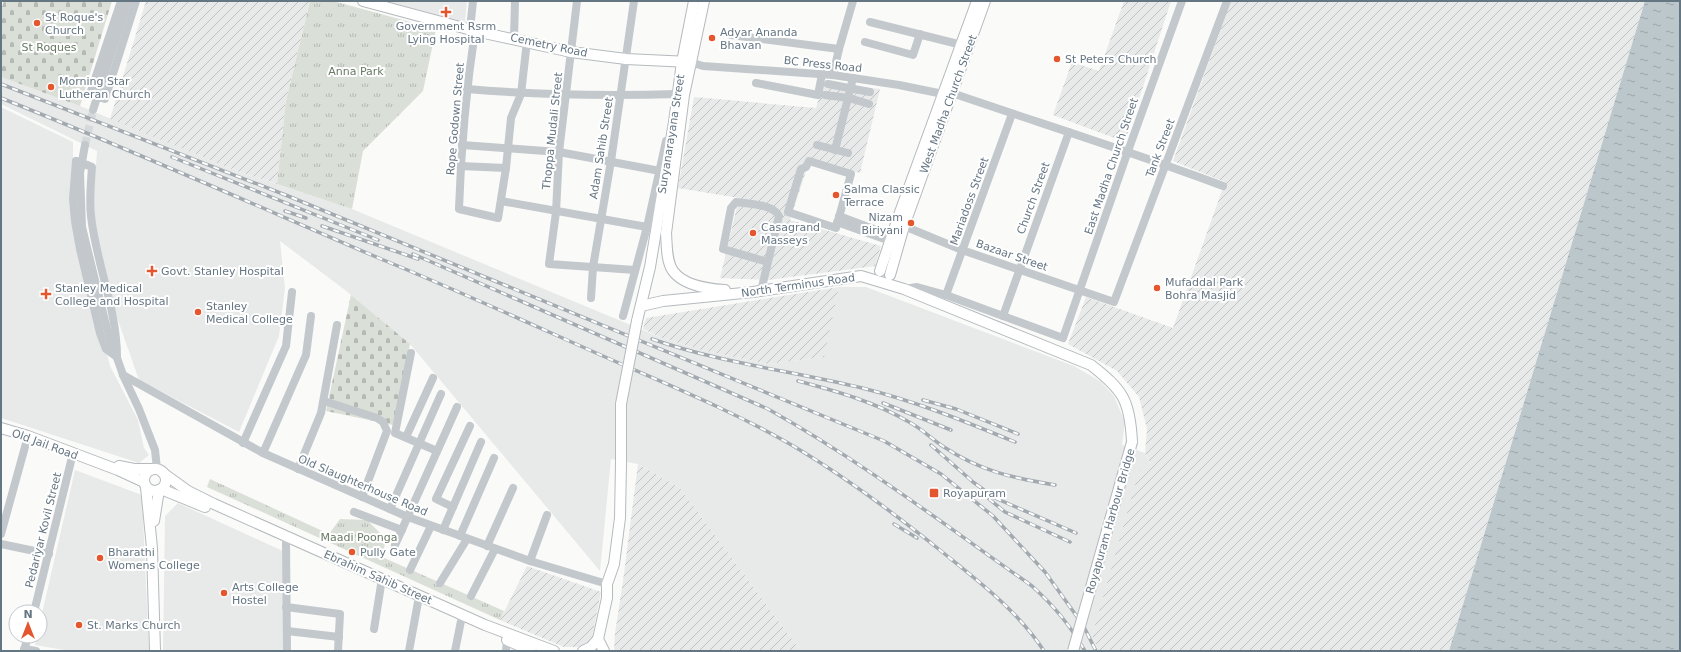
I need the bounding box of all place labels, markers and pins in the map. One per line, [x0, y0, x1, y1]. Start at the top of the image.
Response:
marker: Government Rsrm Lying Hospital [440, 6, 452, 18]
place label: St Roque's Church [45, 11, 103, 37]
marker: St Roque's Church [32, 18, 42, 28]
place label: Government Rsrm Lying Hospital [396, 20, 496, 46]
place label: Adyar Ananda Bhavan [720, 26, 798, 52]
marker: Adyar Ananda Bhavan [707, 33, 717, 43]
place label: St Peters Church [1065, 53, 1157, 66]
marker: St Peters Church [1052, 54, 1062, 64]
place label: Morning Star Lutheran Church [59, 75, 151, 101]
marker: Morning Star Lutheran Church [46, 82, 56, 92]
place label: Salma Classic Terrace [843, 183, 920, 209]
marker: Salma Classic Terrace [831, 190, 841, 200]
place label: Nizam Biriyani [862, 211, 903, 237]
marker: Nizam Biriyani [906, 218, 916, 228]
place label: Casagrand Masseys [761, 221, 820, 247]
marker: Casagrand Masseys [748, 228, 758, 238]
marker: Govt. Stanley Hospital [146, 265, 158, 277]
place label: Govt. Stanley Hospital [161, 265, 284, 278]
place label: Mufaddal Park Bohra Masjid [1165, 276, 1244, 302]
place label: Stanley Medical College and Hospital [55, 282, 169, 308]
marker: Mufaddal Park Bohra Masjid [1152, 283, 1162, 293]
marker: Stanley Medical College and Hospital [40, 288, 52, 300]
place label: Stanley Medical College [206, 300, 293, 326]
marker: Stanley Medical College [193, 307, 203, 317]
marker: Royapuram [928, 487, 940, 499]
place label: Royapuram [943, 487, 1006, 500]
place label: Bharathi Womens College [108, 546, 200, 572]
place label: Pully Gate [360, 546, 416, 559]
marker: Pully Gate [347, 547, 357, 557]
marker: Bharathi Womens College [95, 553, 105, 563]
place label: Arts College Hostel [232, 581, 299, 607]
marker: Arts College Hostel [219, 588, 229, 598]
place label: St. Marks Church [87, 619, 181, 632]
marker: St. Marks Church [74, 620, 84, 630]

